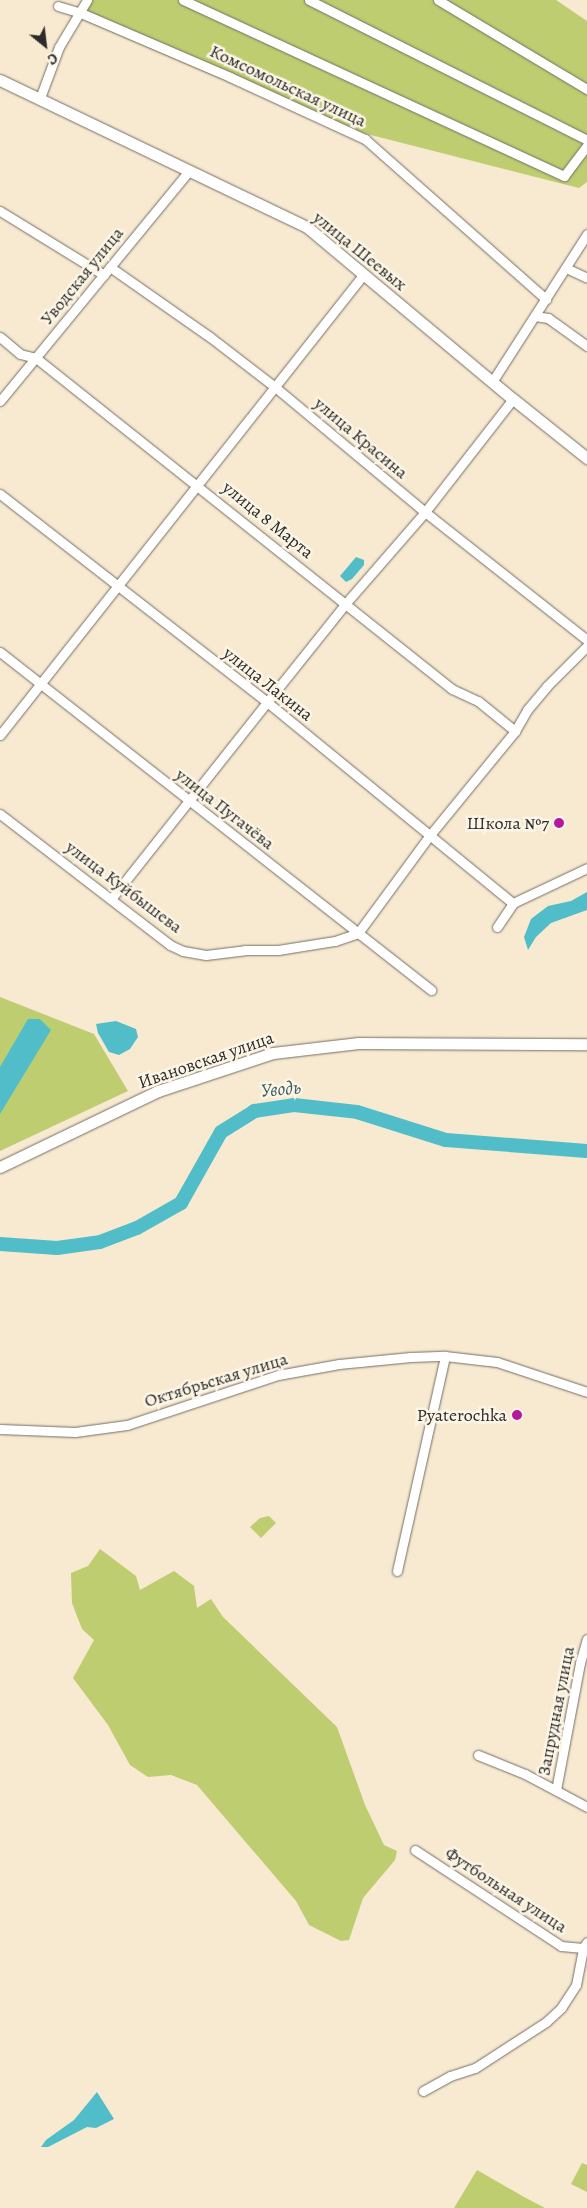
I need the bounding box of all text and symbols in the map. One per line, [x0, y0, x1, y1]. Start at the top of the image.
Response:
north arrow [20, 20, 70, 70]
street label: Комсомольская улица [206, 40, 370, 132]
text: С [44, 48, 61, 69]
street label: улица Шеевых [309, 207, 411, 295]
street label: Уводская улица [36, 223, 128, 329]
street label: улица Красина [310, 393, 412, 483]
street label: улица 8 Марта [218, 477, 318, 563]
street label: улица Лакина [219, 642, 317, 726]
street label: улица Пугачёва [171, 764, 279, 854]
place label: Школа №7 [466, 812, 549, 834]
marker: Школа №7 [553, 817, 565, 829]
street label: улица Куйбышева [61, 836, 187, 938]
street label: Ивановская улица [136, 1027, 276, 1093]
water label: Уводь [260, 1077, 302, 1103]
street label: Октябрьская улица [142, 1348, 290, 1412]
place label: Pyaterochka [417, 1404, 507, 1426]
marker: Pyaterochka [511, 1409, 523, 1421]
street label: Запрудная улица [533, 1645, 579, 1777]
street label: Футбольная улица [441, 1842, 571, 1938]

